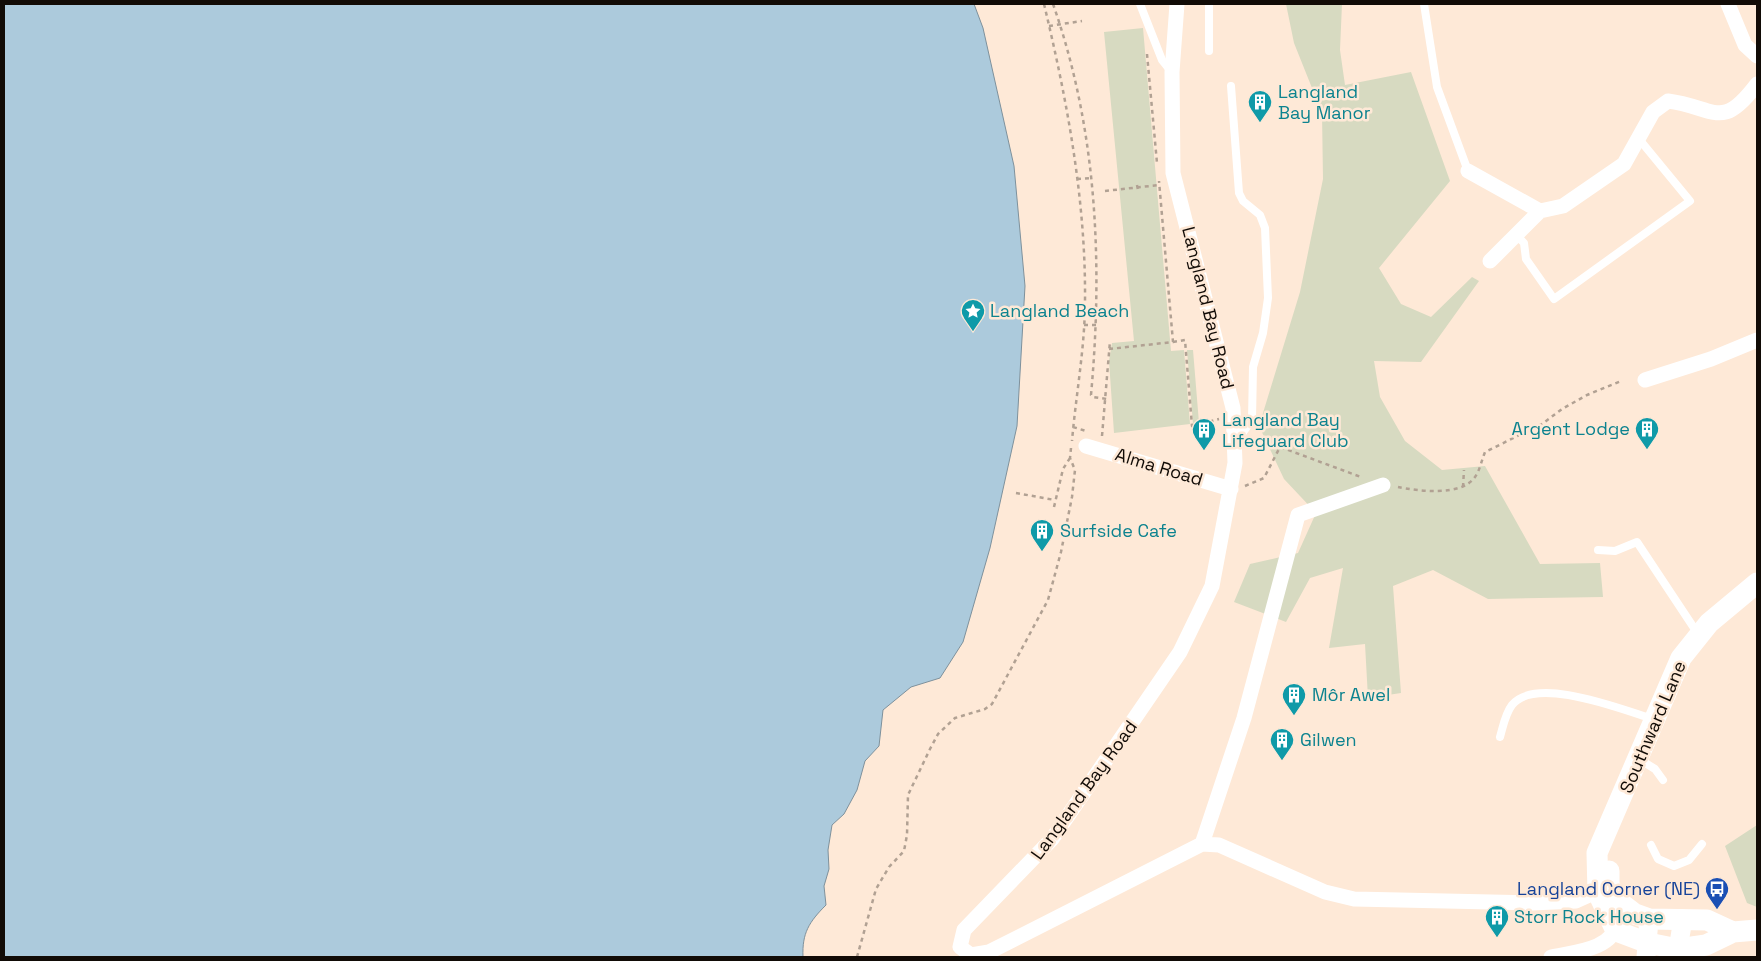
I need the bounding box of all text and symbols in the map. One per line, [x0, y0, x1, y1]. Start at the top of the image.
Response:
place label: Langland Bay Manor [1278, 80, 1371, 124]
building icon: Langland Bay Manor [1247, 89, 1273, 123]
street label: Langland Bay Road [1177, 224, 1240, 391]
place icon: Langland Beach [960, 298, 986, 332]
place label: Langland Beach [990, 299, 1129, 322]
place label: Langland Bay Lifeguard Club [1222, 408, 1349, 452]
building icon: Argent Lodge [1634, 416, 1660, 450]
building icon: Langland Bay Lifeguard Club [1191, 417, 1217, 451]
place label: Argent Lodge [1512, 417, 1630, 440]
street label: Alma Road [1113, 442, 1206, 491]
building icon: Surfside Cafe [1029, 518, 1055, 552]
place label: Surfside Cafe [1060, 519, 1177, 542]
street label: Southward Lane [1614, 657, 1691, 796]
building icon: Môr Awel [1281, 682, 1307, 716]
place label: Môr Awel [1312, 683, 1390, 706]
street label: Langland Bay Road [1025, 716, 1142, 864]
building icon: Gilwen [1269, 727, 1295, 761]
place label: Gilwen [1300, 728, 1357, 751]
bus stop icon: Langland Corner (NE) [1704, 876, 1730, 910]
place label: Langland Corner (NE) [1517, 877, 1700, 900]
building icon: Storr Rock House [1484, 904, 1510, 938]
place label: Storr Rock House [1514, 905, 1664, 928]

